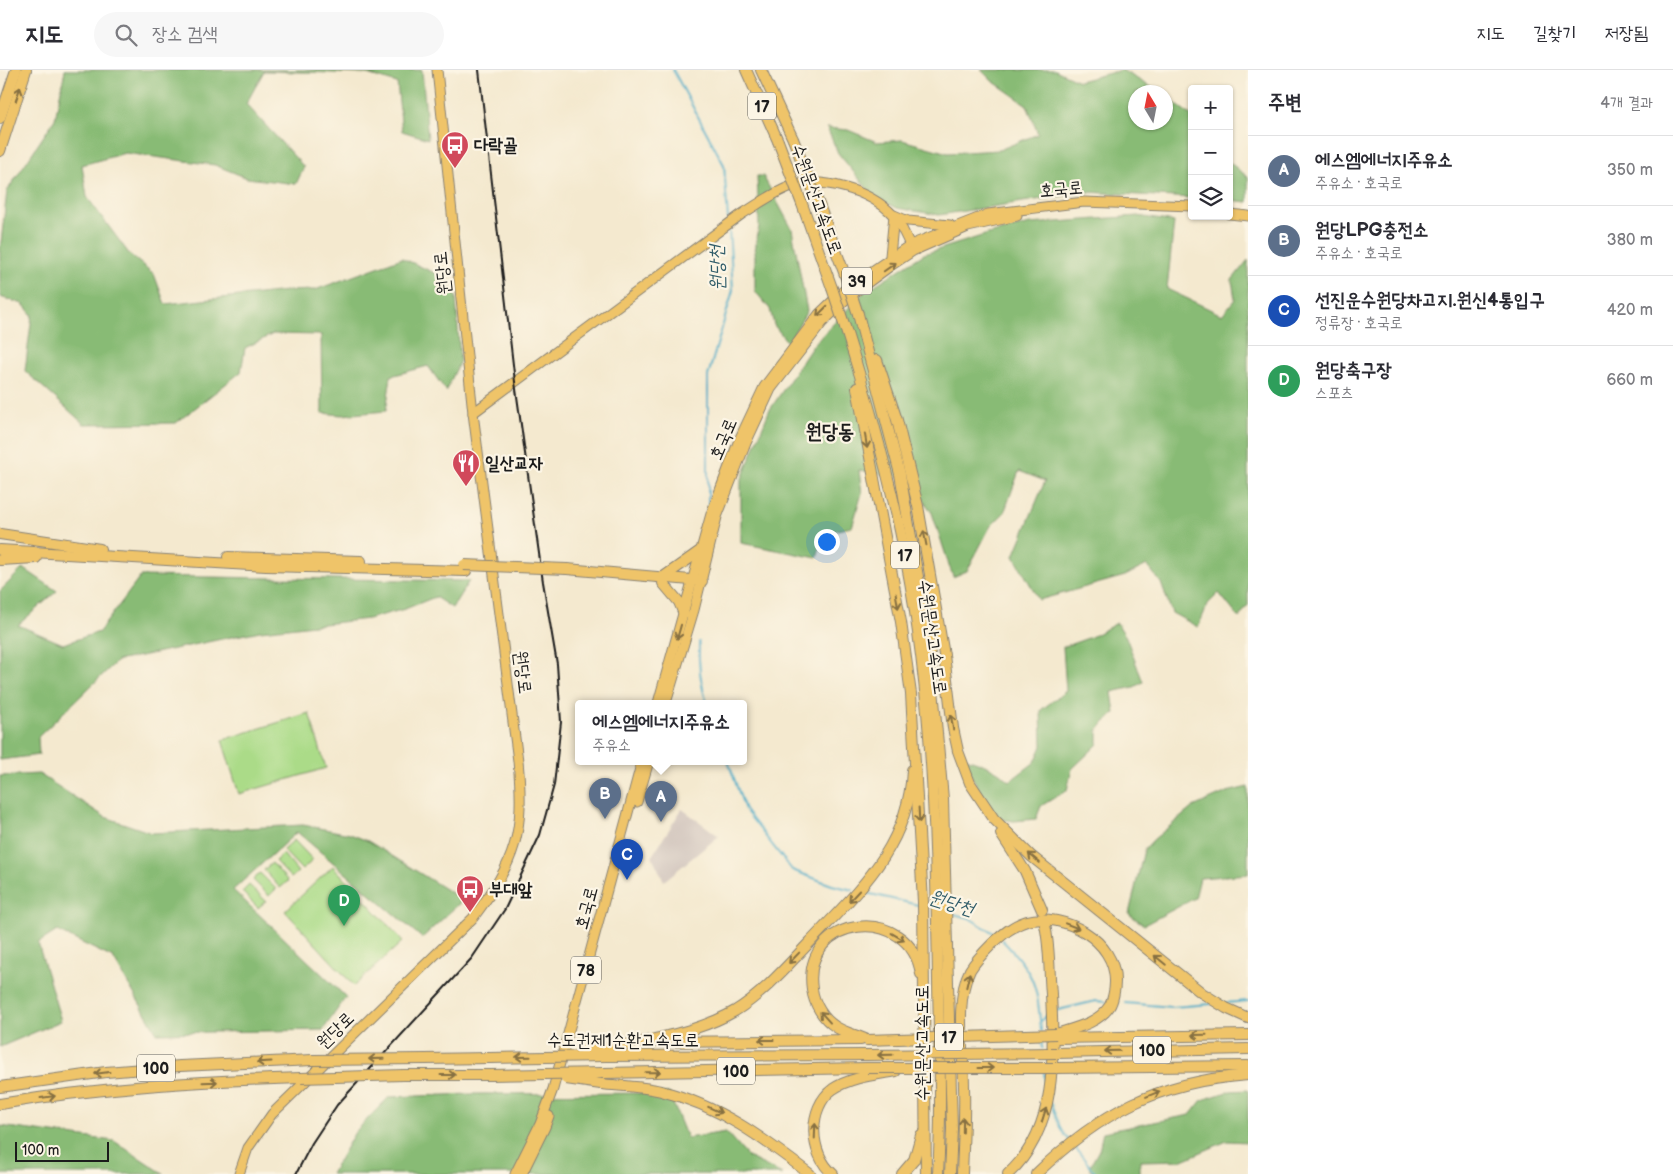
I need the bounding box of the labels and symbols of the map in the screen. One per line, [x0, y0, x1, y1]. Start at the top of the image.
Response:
north arrow [1128, 85, 1173, 130]
one-way arrow [14, 86, 24, 102]
road number: 17 [748, 92, 776, 120]
bus stop icon: 다락골 [440, 130, 470, 169]
place label: 다락골 [474, 135, 518, 156]
street label: 수원문산고속도로 [787, 141, 846, 257]
street label: 호국로 [1038, 177, 1084, 202]
water label: 원당천 [706, 243, 729, 291]
street label: 원당로 [430, 250, 455, 296]
one-way arrow [883, 262, 897, 272]
road number: 39 [842, 268, 872, 295]
one-way arrow [816, 304, 828, 317]
street label: 호국로 [705, 415, 742, 463]
district label: 원당동 [806, 420, 854, 444]
one-way arrow [861, 433, 871, 449]
restaurant icon: 일산교자 [451, 448, 481, 487]
place label: 일산교자 [485, 453, 543, 474]
your location [814, 529, 840, 555]
one-way arrow [919, 530, 929, 546]
road number: 17 [891, 542, 919, 568]
street label: 수원문산고속도로 [914, 578, 951, 696]
one-way arrow [893, 592, 903, 608]
one-way arrow [673, 623, 683, 639]
street label: 원당로 [509, 649, 536, 695]
one-way arrow [947, 715, 957, 731]
pin: B [589, 778, 621, 819]
pin: A [645, 781, 677, 822]
one-way arrow [915, 806, 924, 822]
pin: C [611, 839, 643, 880]
one-way arrow [1027, 852, 1040, 864]
bus stop icon: 부대앞 [455, 874, 485, 913]
place label: 부대앞 [489, 879, 533, 900]
street label: 호국로 [571, 884, 602, 932]
pin: D [328, 885, 360, 926]
water label: 원당천 [926, 886, 978, 922]
one-way arrow [848, 890, 860, 903]
one-way arrow [1064, 922, 1079, 931]
one-way arrow [891, 932, 905, 942]
one-way arrow [788, 952, 800, 965]
one-way arrow [1154, 954, 1167, 965]
road number: 78 [571, 956, 601, 984]
one-way arrow [964, 973, 973, 989]
street label: 수원문산고속도로 [912, 985, 933, 1101]
street label: 원당로 [312, 1008, 358, 1053]
one-way arrow [820, 1010, 831, 1023]
road number: 17 [935, 1024, 963, 1050]
street label: 수도권제1순환고속도로 [547, 1030, 699, 1051]
one-way arrow [1192, 1030, 1208, 1040]
one-way arrow [758, 1035, 774, 1044]
road number: 100 [1133, 1036, 1171, 1064]
one-way arrow [1104, 1047, 1120, 1056]
one-way arrow [877, 1050, 893, 1060]
one-way arrow [515, 1052, 531, 1062]
road number: 100 [137, 1054, 175, 1081]
one-way arrow [368, 1054, 384, 1064]
one-way arrow [256, 1057, 272, 1066]
road number: 100 [717, 1058, 755, 1084]
one-way arrow [978, 1063, 994, 1073]
one-way arrow [644, 1067, 660, 1077]
one-way arrow [94, 1068, 110, 1078]
one-way arrow [440, 1070, 456, 1080]
one-way arrow [202, 1077, 218, 1086]
one-way arrow [1144, 1089, 1160, 1098]
one-way arrow [40, 1092, 56, 1102]
one-way arrow [708, 1106, 723, 1116]
one-way arrow [1039, 1107, 1049, 1123]
one-way arrow [959, 1118, 968, 1134]
one-way arrow [810, 1123, 820, 1140]
scale bar [15, 1139, 109, 1162]

